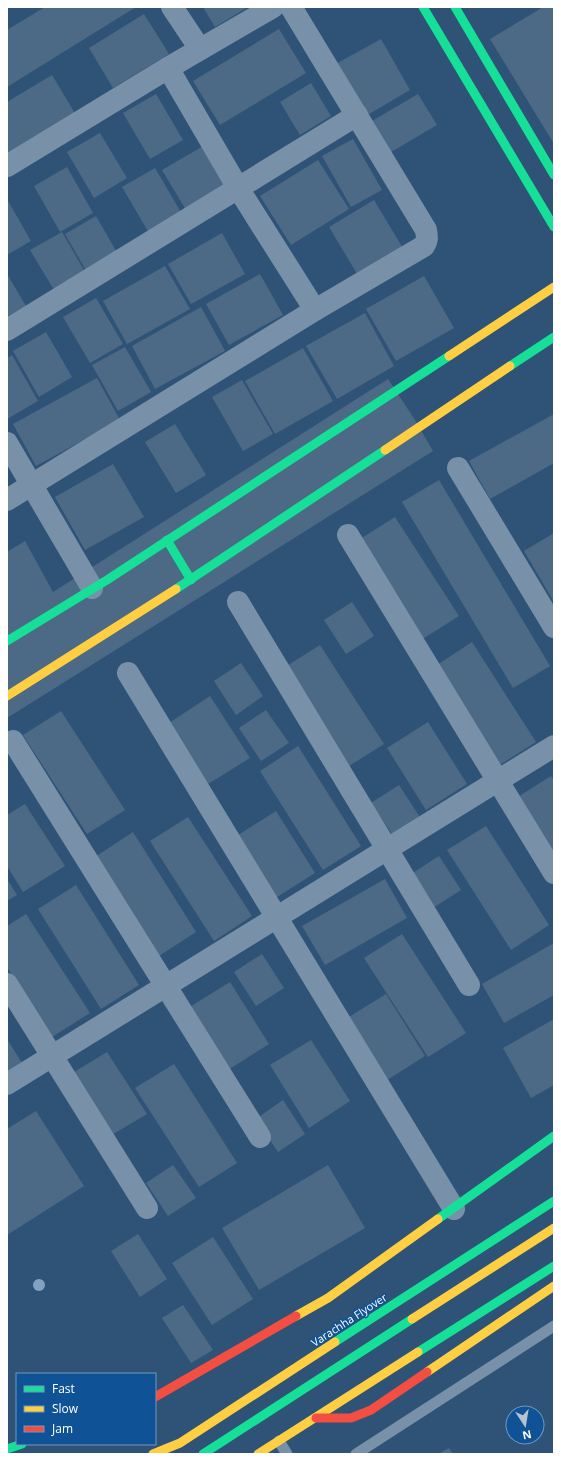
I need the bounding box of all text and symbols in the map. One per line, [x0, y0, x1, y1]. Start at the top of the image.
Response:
street label: Varachha Flyover [308, 1289, 390, 1350]
legend [16, 1373, 156, 1445]
text: Fast [52, 1380, 75, 1397]
text: Slow [52, 1400, 79, 1417]
north arrow [505, 1405, 545, 1445]
text: Jam [51, 1420, 73, 1437]
text: N [521, 1427, 533, 1444]

